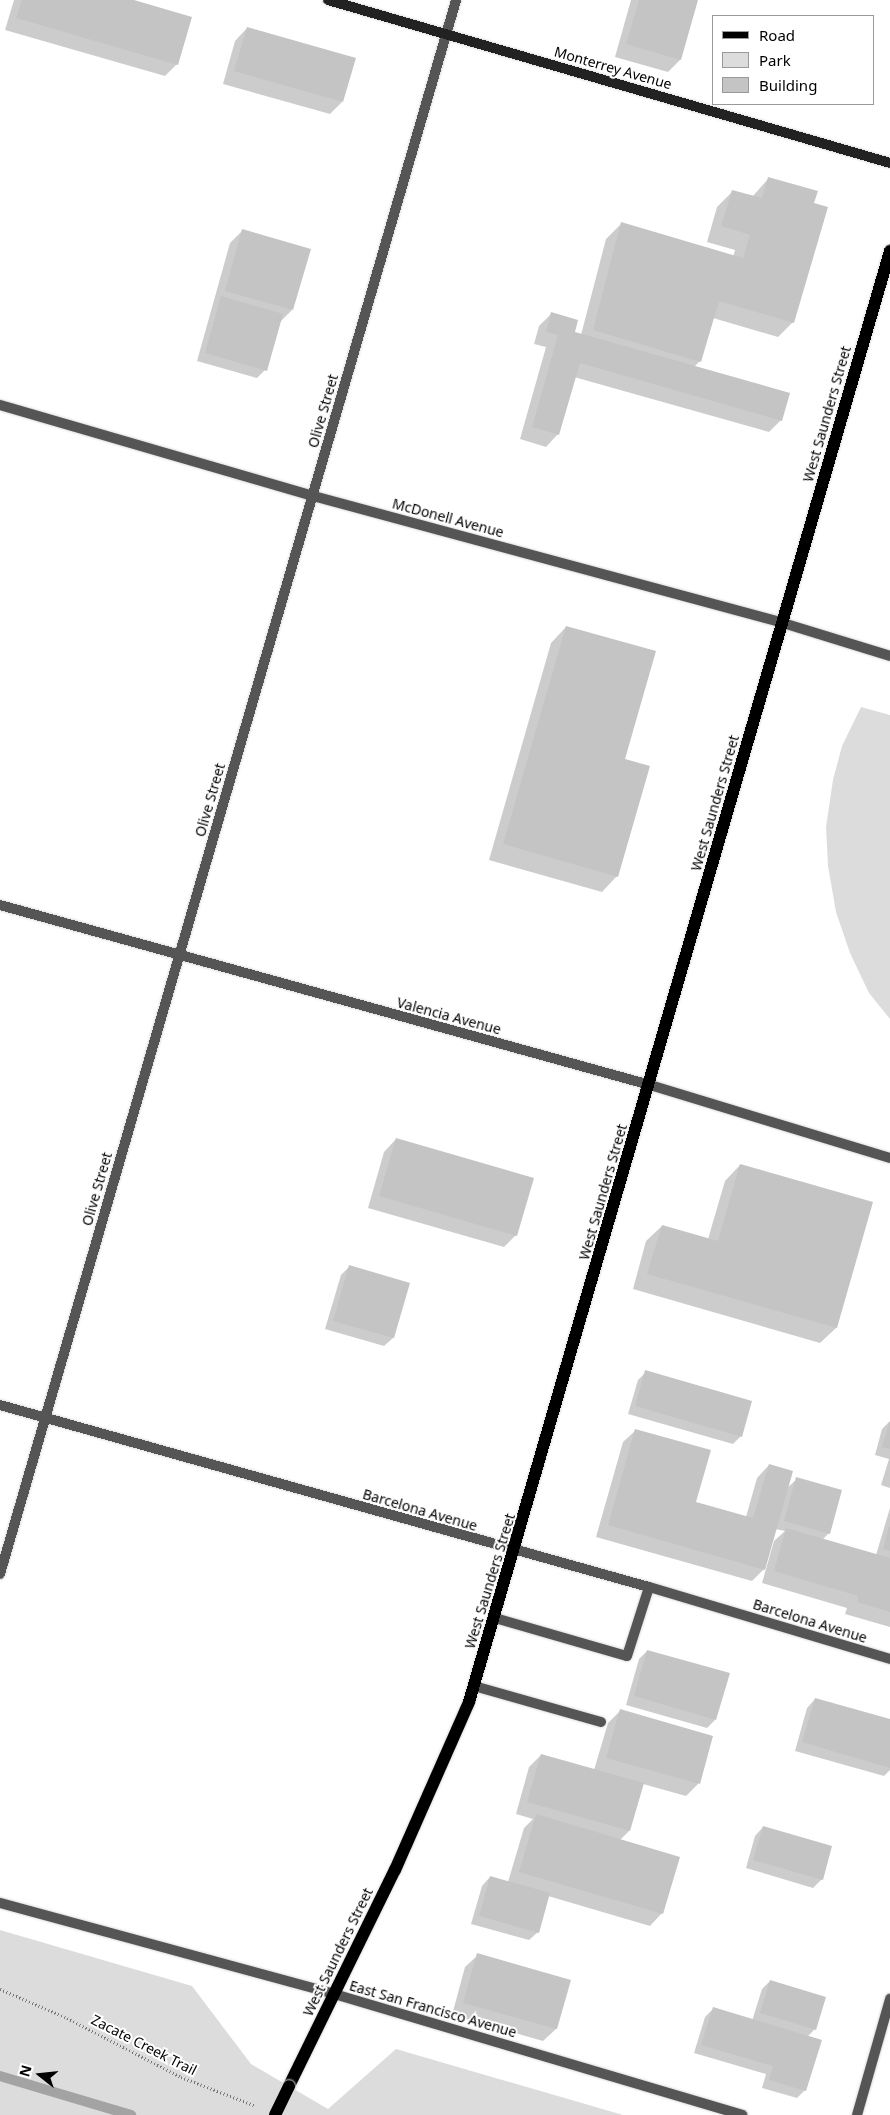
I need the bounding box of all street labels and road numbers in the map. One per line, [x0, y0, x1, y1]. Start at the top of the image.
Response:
street label: Monterrey Avenue [552, 43, 674, 93]
street label: West Saunders Street [800, 344, 854, 484]
street label: Olive Street [304, 372, 342, 450]
street label: McDonell Avenue [390, 495, 506, 541]
street label: West Saunders Street [688, 733, 742, 873]
street label: Olive Street [191, 761, 229, 839]
street label: Valencia Avenue [395, 994, 503, 1038]
street label: West Saunders Street [576, 1122, 630, 1262]
street label: Olive Street [78, 1150, 116, 1228]
street label: Barcelona Avenue [361, 1486, 479, 1534]
street label: West Saunders Street [461, 1511, 519, 1651]
street label: Barcelona Avenue [751, 1596, 869, 1646]
street label: West Saunders Street [300, 1885, 376, 2019]
street label: East San Francisco Avenue [347, 1977, 519, 2041]
street label: Zacate Creek Trail [89, 2011, 199, 2079]

